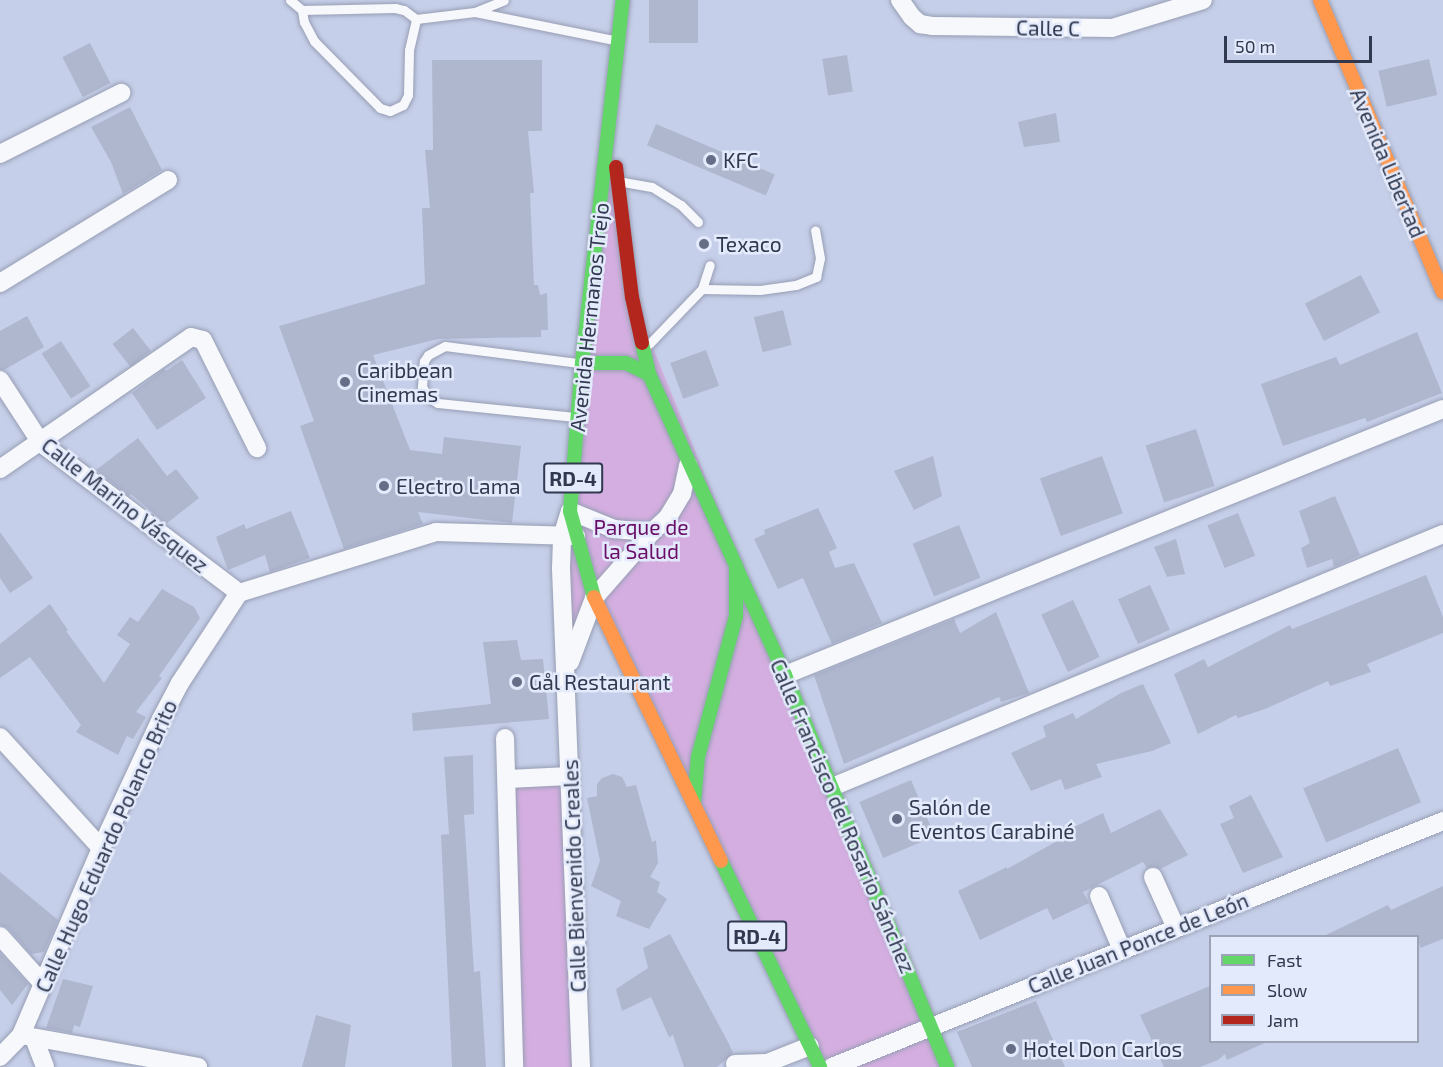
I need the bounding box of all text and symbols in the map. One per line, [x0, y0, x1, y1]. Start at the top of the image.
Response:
street label: Calle C [1016, 15, 1080, 41]
scale bar [1227, 24, 1376, 62]
text: 50 m [1235, 35, 1275, 57]
street label: Avenida Libertad [1345, 85, 1431, 241]
place label: KFC [723, 147, 759, 173]
marker: KFC [704, 153, 718, 167]
street label: Avenida Hermanos Trejo [564, 201, 614, 433]
place label: Texaco [716, 231, 782, 257]
marker: Texaco [697, 237, 711, 251]
place label: Caribbean Cinemas [357, 357, 453, 407]
marker: Caribbean Cinemas [338, 375, 352, 389]
street label: Calle Marino Vásquez [37, 432, 213, 578]
road number: RD-4 [543, 461, 603, 495]
place label: Electro Lama [396, 473, 521, 499]
marker: Electro Lama [377, 479, 391, 493]
park label: Parque de la Salud [593, 514, 689, 564]
street label: Calle Francisco del Rosario Sánchez [765, 655, 921, 977]
place label: Gål Restaurant [529, 669, 671, 695]
marker: Gål Restaurant [510, 675, 524, 689]
street label: Calle Hugo Eduardo Polanco Brito [30, 696, 182, 996]
street label: Calle Bienvenido Creales [557, 759, 591, 993]
place label: Salón de Eventos Carabiné [909, 794, 1075, 844]
marker: Salón de Eventos Carabiné [890, 812, 904, 826]
street label: Calle Juan Ponce de León [1024, 887, 1252, 999]
road number: RD-4 [727, 919, 787, 953]
legend [1209, 935, 1419, 1043]
text: Fast [1267, 949, 1302, 971]
text: Slow [1267, 979, 1307, 1001]
text: Jam [1267, 1009, 1299, 1031]
place label: Hotel Don Carlos [1023, 1036, 1183, 1062]
marker: Hotel Don Carlos [1004, 1042, 1018, 1056]

